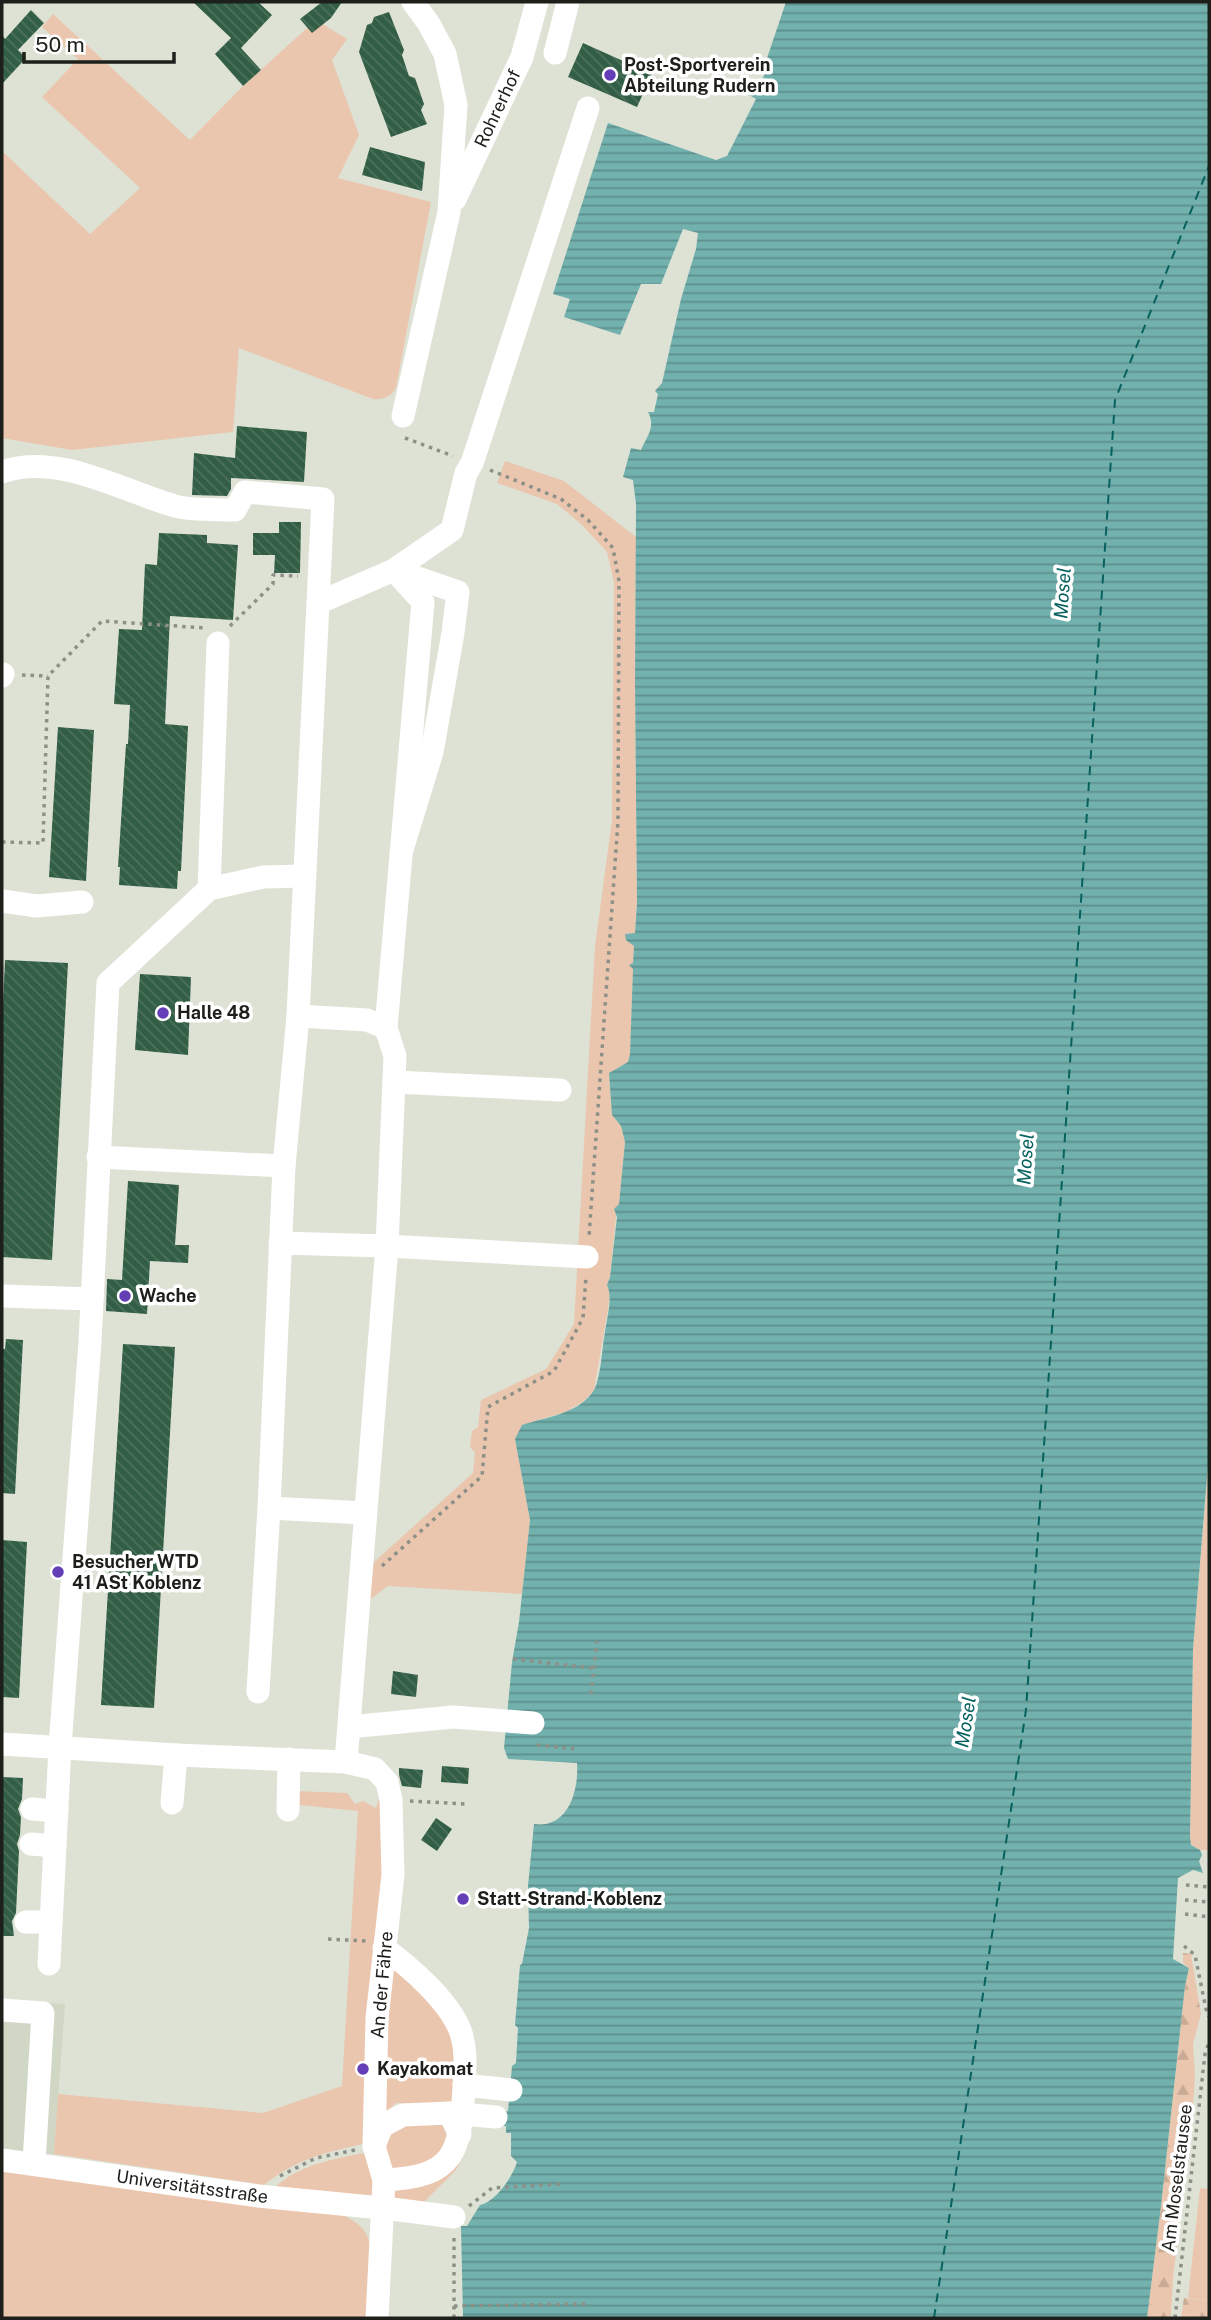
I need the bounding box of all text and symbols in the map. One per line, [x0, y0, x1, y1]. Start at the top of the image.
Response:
scale bar [24, 21, 175, 65]
text: 50 m [35, 32, 85, 57]
place label: Post-Sportverein Abteilung Rudern [624, 54, 775, 96]
street label: Rohrerhof [470, 66, 525, 151]
marker: Post-Sportverein Abteilung Rudern [602, 67, 618, 83]
water label: Mosel [1049, 567, 1075, 619]
place label: Halle 48 [177, 1002, 250, 1023]
marker: Halle 48 [155, 1005, 171, 1021]
water label: Mosel [1012, 1133, 1038, 1185]
place label: Wache [139, 1285, 197, 1306]
marker: Wache [117, 1288, 133, 1304]
place label: Besucher WTD 41 ASt Koblenz [72, 1551, 201, 1593]
marker: Besucher WTD 41 ASt Koblenz [50, 1564, 66, 1580]
water label: Mosel [950, 1695, 980, 1749]
place label: Statt-Strand-Koblenz [477, 1888, 662, 1909]
marker: Statt-Strand-Koblenz [455, 1891, 471, 1907]
street label: An der Fähre [366, 1930, 397, 2039]
place label: Kayakomat [377, 2058, 473, 2079]
marker: Kayakomat [355, 2061, 371, 2077]
street label: Am Moselstausee [1157, 2103, 1196, 2253]
street label: Universitätsstraße [115, 2165, 269, 2207]

